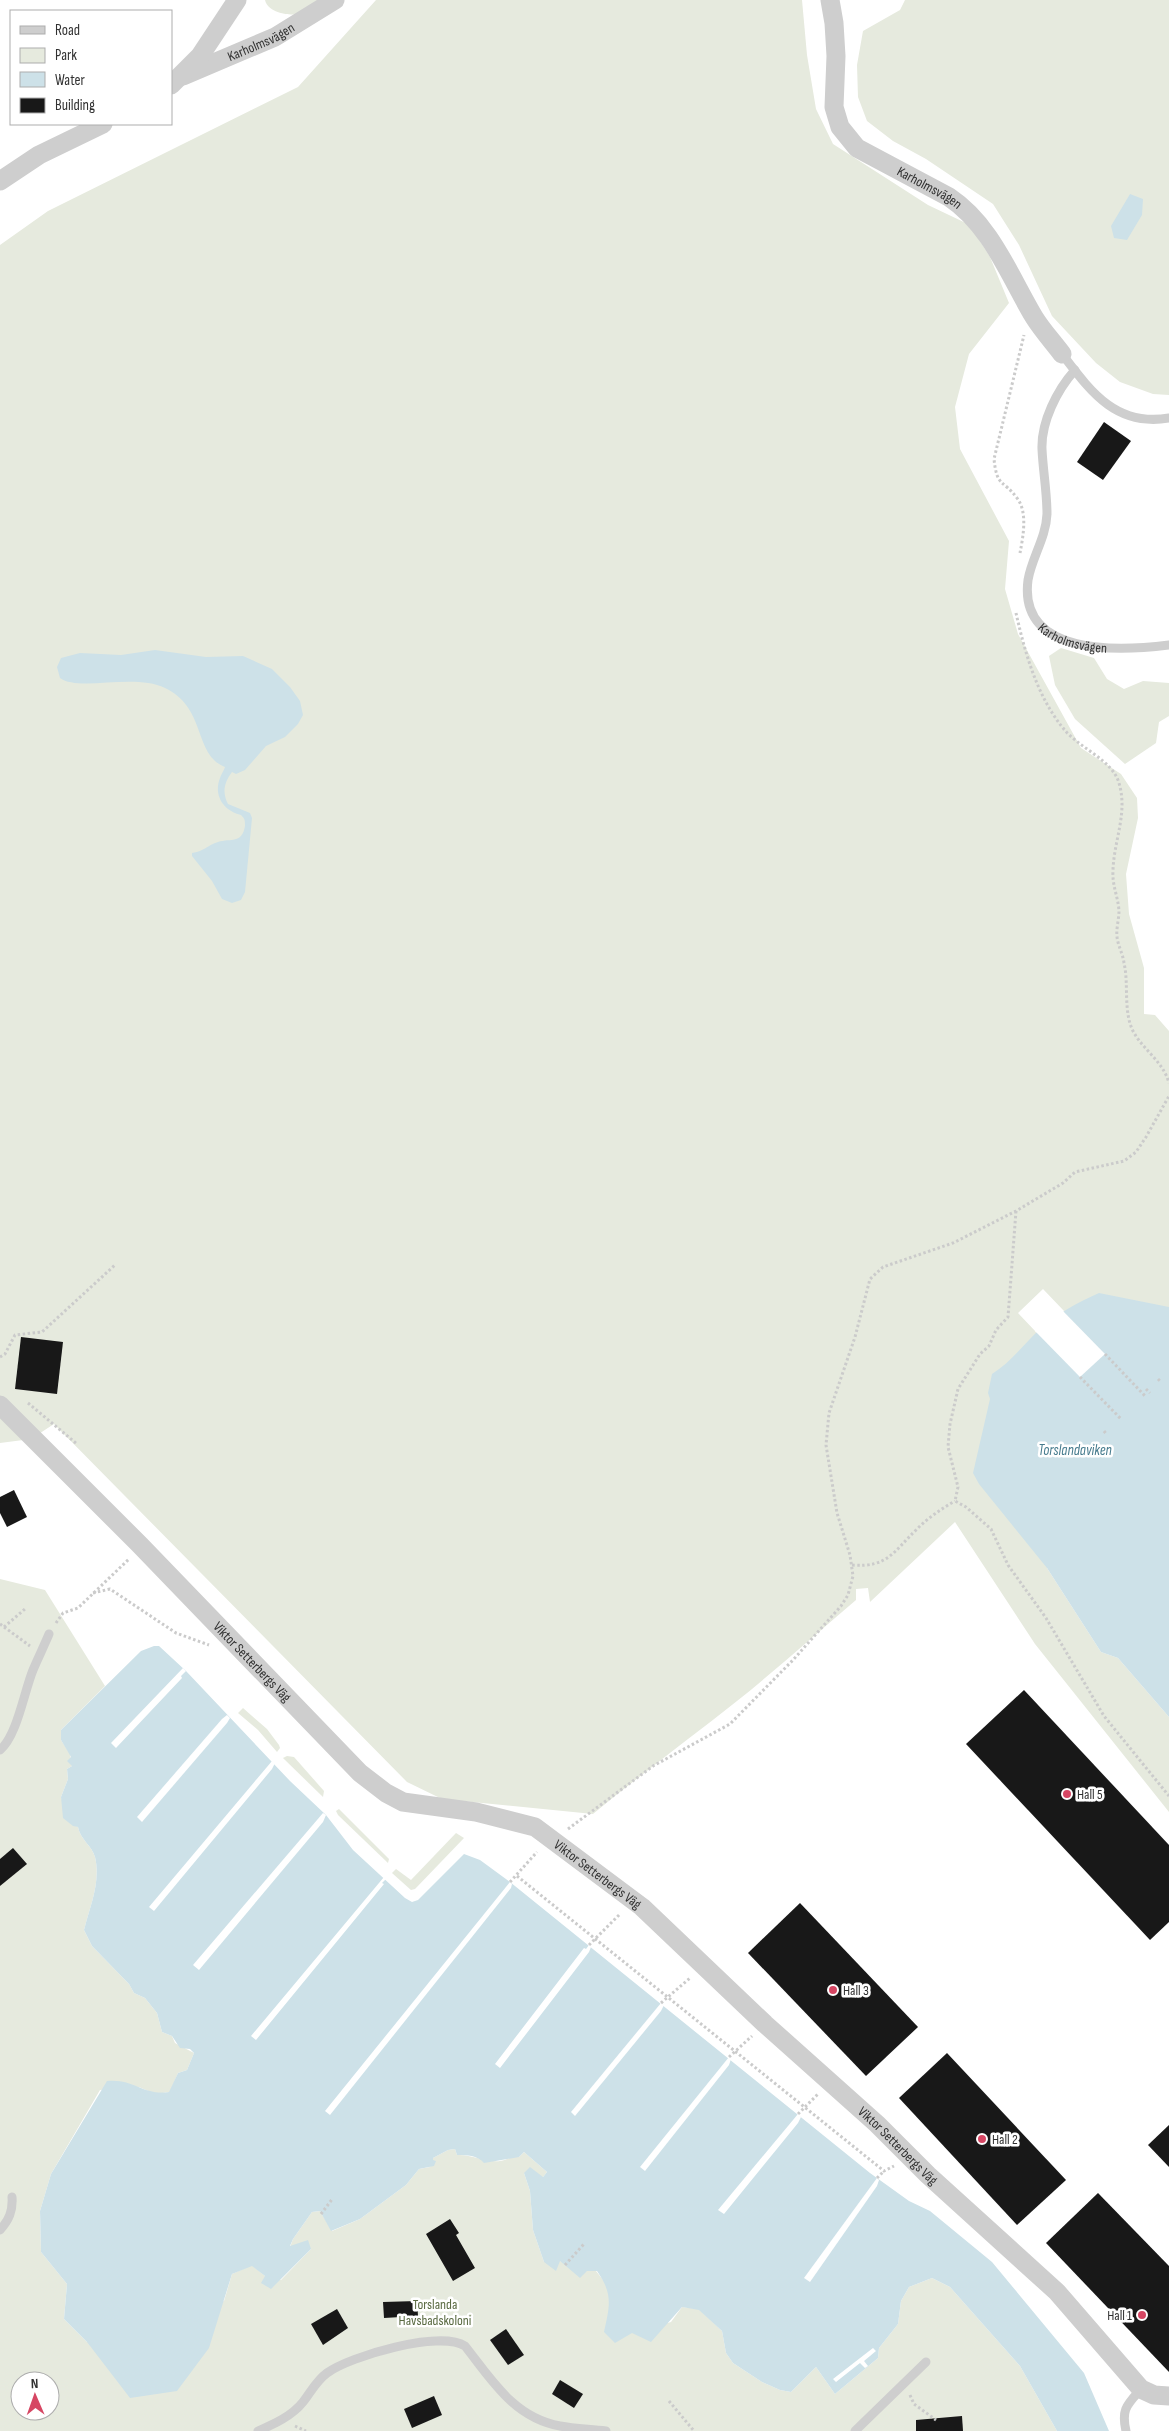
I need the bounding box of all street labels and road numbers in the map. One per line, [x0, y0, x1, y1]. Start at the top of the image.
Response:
street label: Karholmsvägen [225, 19, 298, 65]
street label: Karholmsvägen [894, 163, 966, 213]
street label: Karholmsvägen [1034, 619, 1108, 657]
street label: Viktor Setterbergs Väg [210, 1618, 295, 1706]
street label: Viktor Setterbergs Väg [550, 1836, 645, 1913]
street label: Viktor Setterbergs Väg [854, 2103, 941, 2189]

